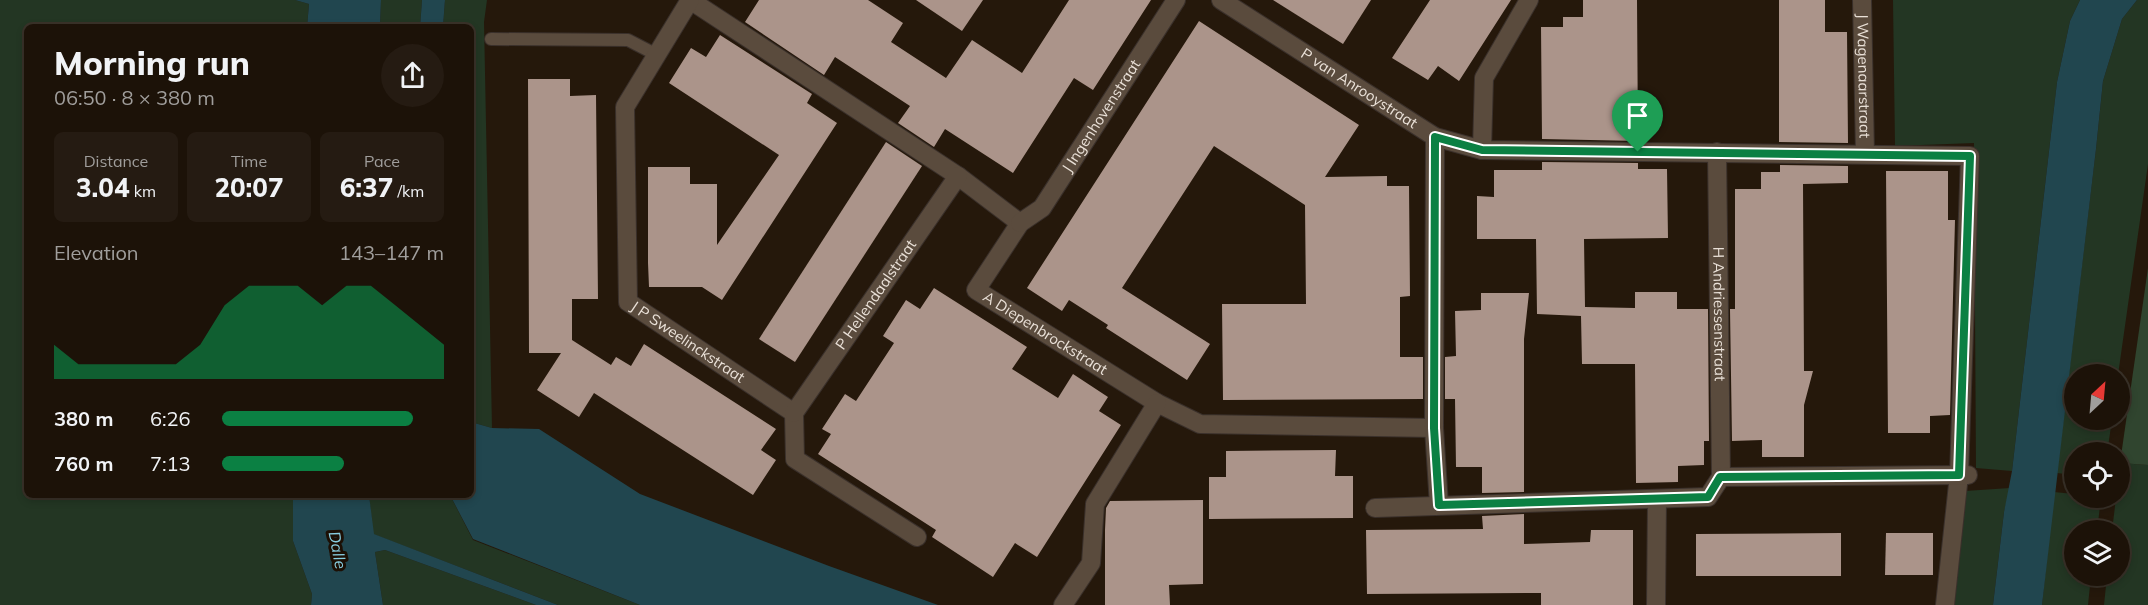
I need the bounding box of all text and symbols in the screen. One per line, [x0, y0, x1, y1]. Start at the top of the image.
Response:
street label: J Wagenaarstraat [1853, 14, 1875, 138]
text: Morning run [54, 42, 250, 83]
button: share [381, 44, 444, 107]
street label: P van Anrooystraat [1298, 44, 1421, 132]
street label: J Ingenhovenstraat [1057, 56, 1144, 176]
text: 06:50 · 8 × 380 m [54, 85, 215, 110]
pin [1612, 90, 1663, 152]
icon: arrive [1621, 99, 1654, 132]
text: Distance [84, 151, 148, 171]
text: Time [231, 151, 267, 171]
text: Pace [364, 151, 400, 171]
text: 3.04 [76, 171, 130, 204]
text: 20:07 [214, 171, 284, 204]
text: 6:37 [340, 171, 393, 204]
text: km [130, 181, 156, 201]
text: /km [393, 181, 424, 201]
street label: P Hellendaalstraat [831, 236, 920, 353]
text: Elevation [54, 240, 139, 265]
text: 143–147 m [339, 240, 444, 265]
street label: H Andriessenstraat [1709, 247, 1730, 381]
street label: A Diepenbrockstraat [980, 287, 1111, 379]
street label: J P Sweelinckstraat [627, 297, 749, 386]
north arrow [2064, 364, 2130, 430]
map controls [2064, 364, 2130, 586]
text: 380 m [54, 406, 113, 431]
text: 6:26 [150, 406, 191, 431]
button: locate [2064, 442, 2130, 508]
text: 760 m [54, 451, 113, 476]
text: 7:13 [150, 451, 191, 476]
button: layers [2064, 520, 2130, 586]
water label: Dalle [325, 530, 351, 571]

